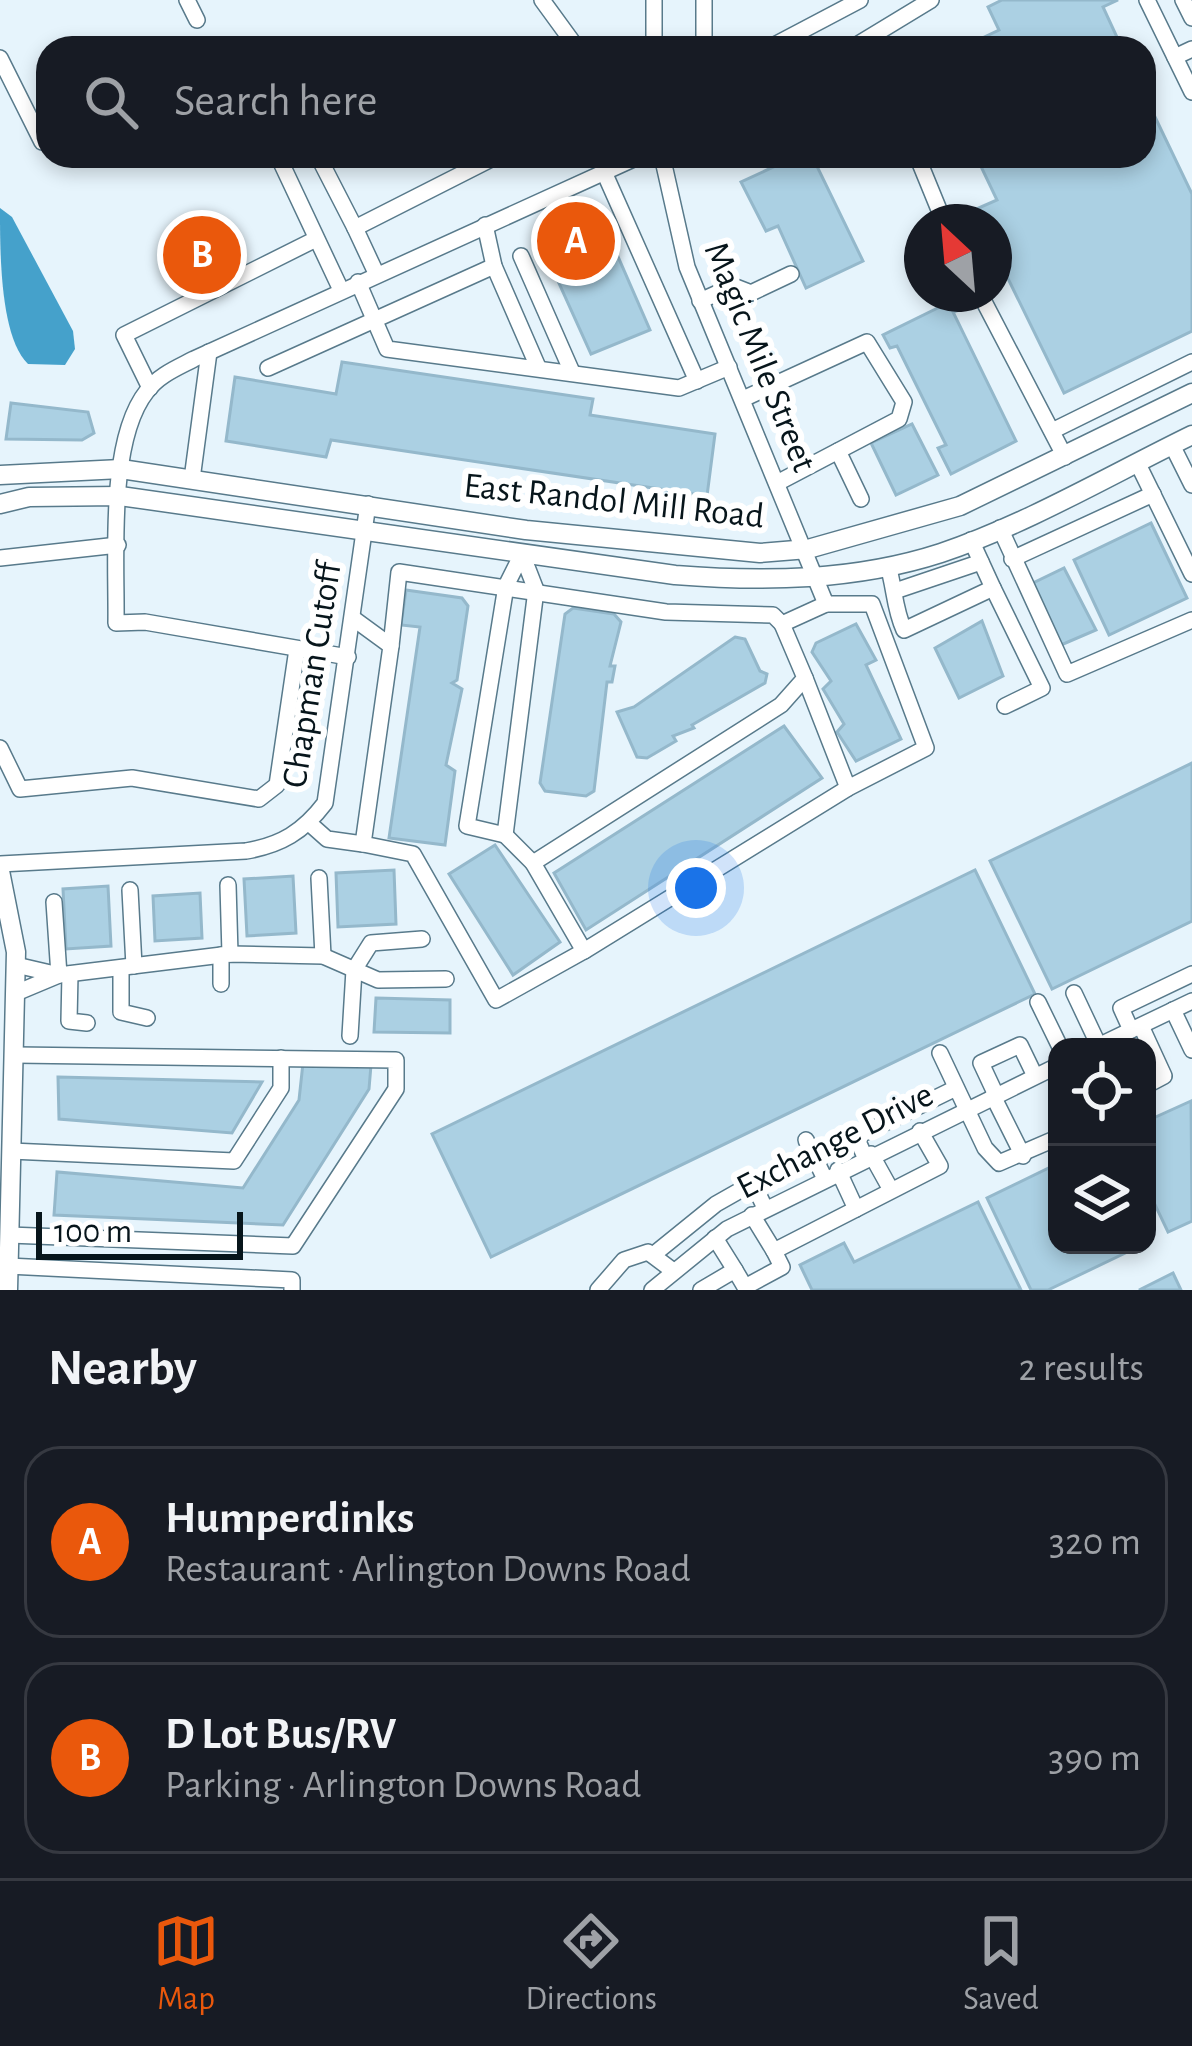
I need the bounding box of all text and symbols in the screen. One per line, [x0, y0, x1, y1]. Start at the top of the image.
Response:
search box [36, 36, 1156, 168]
icon: search [78, 69, 144, 135]
text: Search here [174, 79, 377, 124]
pin: A [537, 196, 615, 286]
north arrow [904, 204, 1012, 312]
pin: B [163, 210, 241, 300]
street label: Magic Mile Street [698, 237, 823, 477]
street label: East Randol Mill Road [462, 467, 766, 535]
street label: Chapman Cutoff [276, 558, 348, 790]
your location [666, 858, 726, 918]
map controls [1048, 1038, 1156, 1254]
button: locate [1048, 1038, 1156, 1146]
street label: Exchange Drive [731, 1076, 939, 1206]
button: layers [1048, 1146, 1156, 1254]
scale bar [36, 1206, 243, 1259]
text: 100 m [54, 1216, 132, 1249]
text: Nearby [48, 1343, 197, 1394]
text: 2 results [1018, 1349, 1144, 1388]
text: Humperdinks [165, 1496, 414, 1541]
text: A [78, 1523, 102, 1562]
text: 320 m [1049, 1523, 1141, 1562]
text: Restaurant · Arlington Downs Road [165, 1550, 691, 1589]
text: D Lot Bus/RV [165, 1712, 396, 1757]
text: B [79, 1739, 101, 1778]
text: 390 m [1048, 1739, 1141, 1778]
text: Parking · Arlington Downs Road [165, 1766, 642, 1805]
tab: Map [153, 1908, 219, 2020]
tab: Directions [525, 1908, 657, 2020]
tab: Saved [963, 1908, 1039, 2020]

